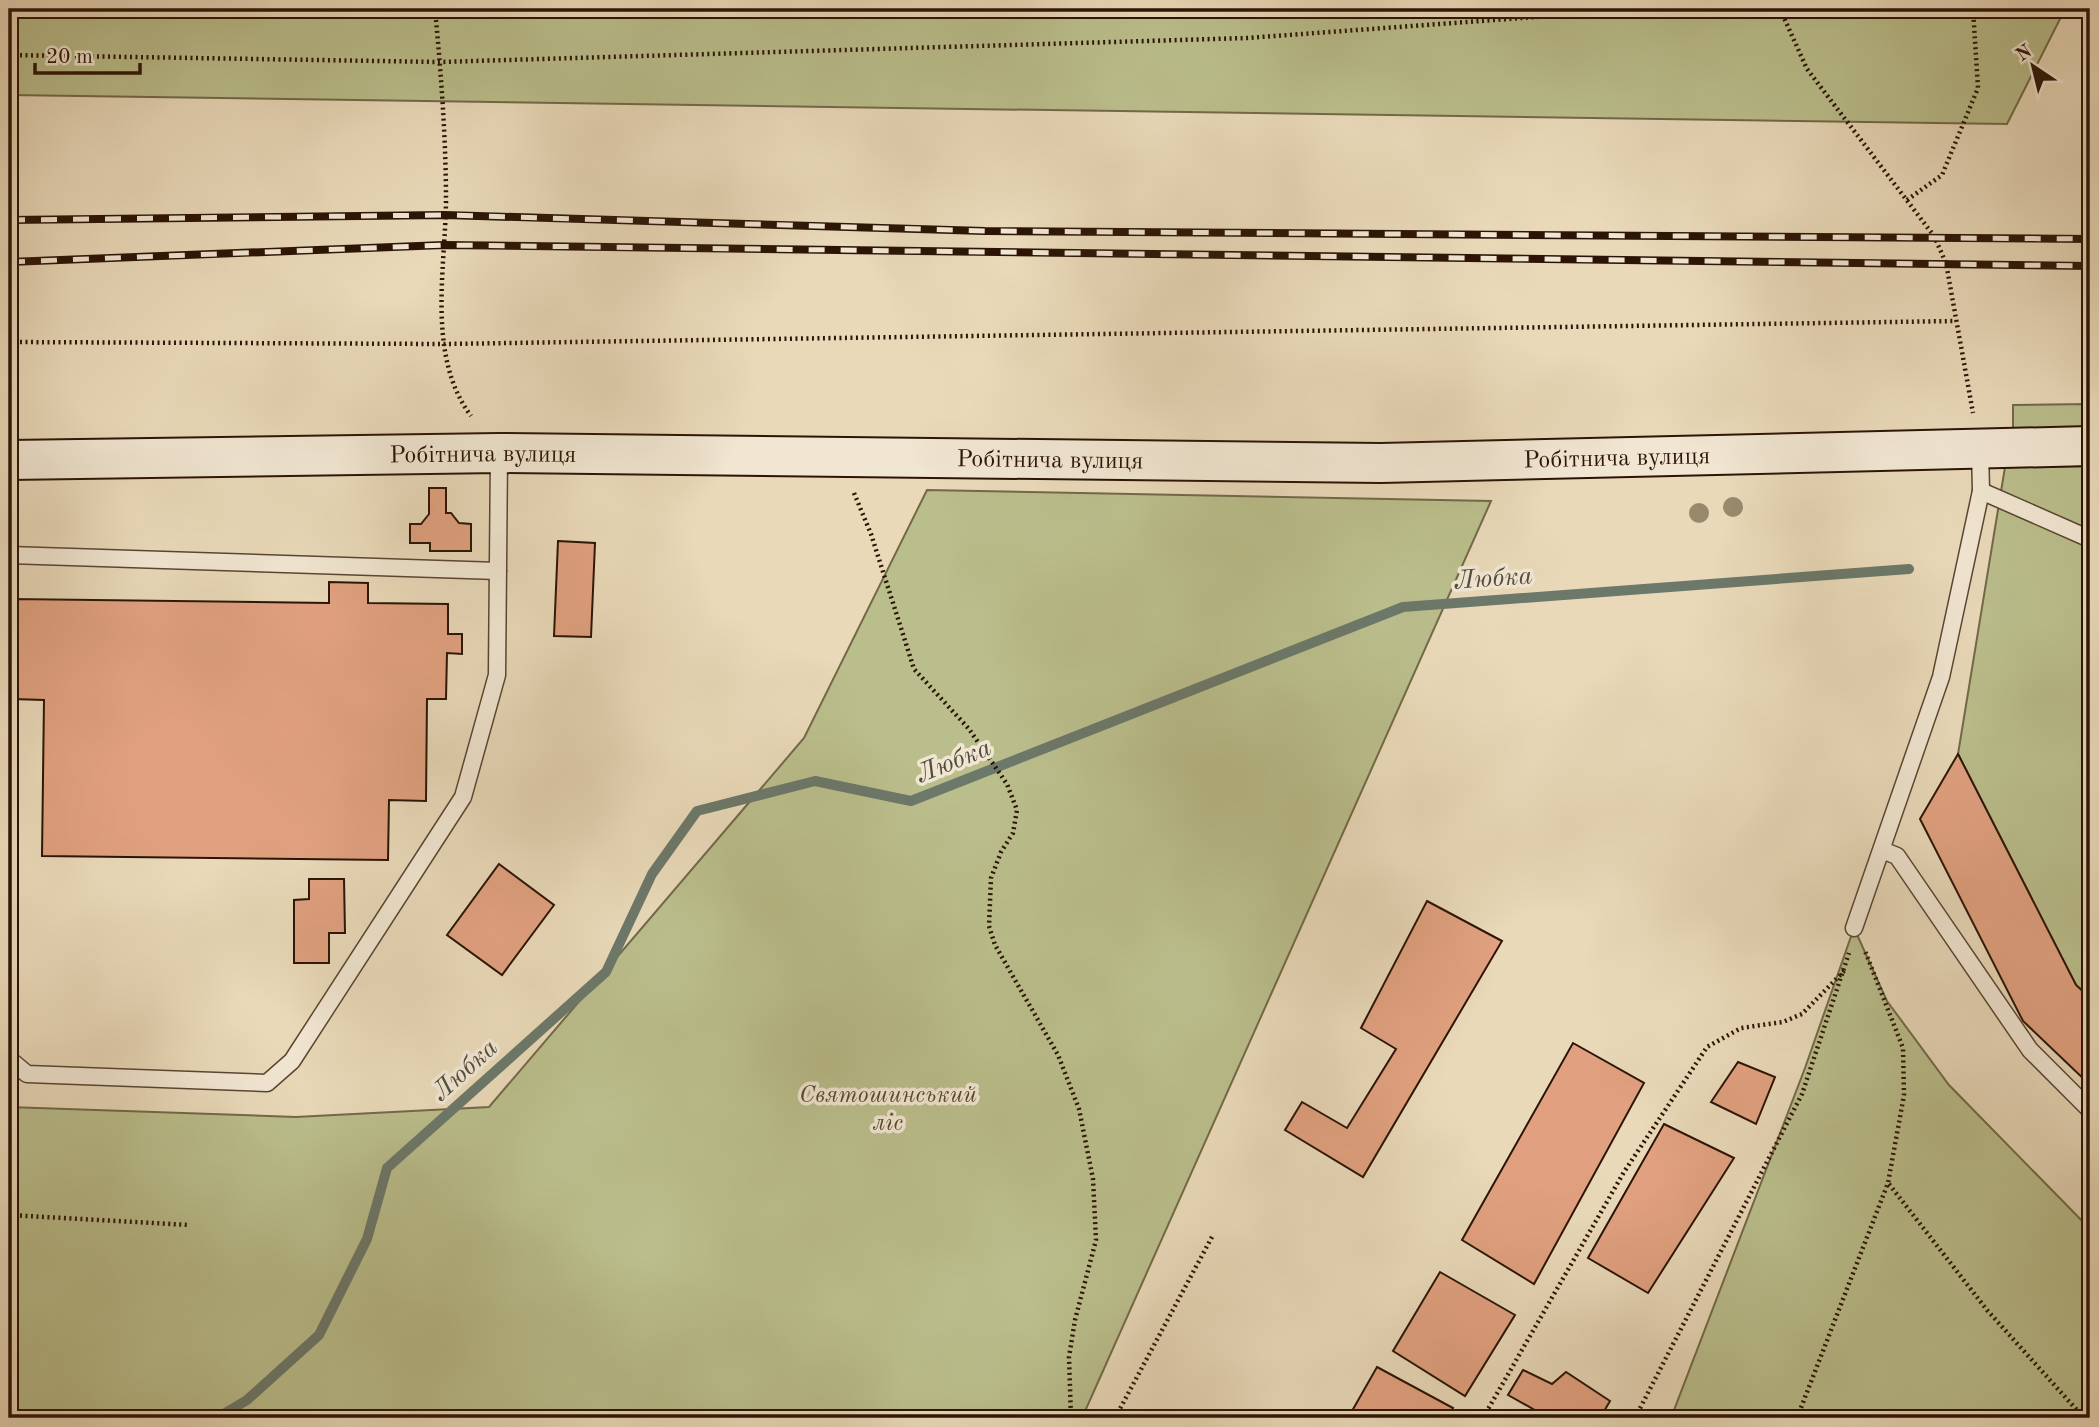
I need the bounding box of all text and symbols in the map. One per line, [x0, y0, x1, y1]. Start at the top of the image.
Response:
scale bar [35, 32, 140, 76]
north arrow [1997, 32, 2068, 102]
text: N [2013, 42, 2036, 66]
text: 20 m [46, 47, 93, 68]
street label: Робітнича вулиця [389, 443, 576, 469]
street label: Робітнича вулиця [1523, 445, 1711, 474]
street label: Робітнича вулиця [956, 448, 1143, 474]
water label: Любка [1453, 563, 1533, 595]
water label: Любка [912, 735, 995, 789]
water label: Любка [427, 1034, 503, 1106]
park label: Святошинський ліс [799, 1084, 977, 1136]

